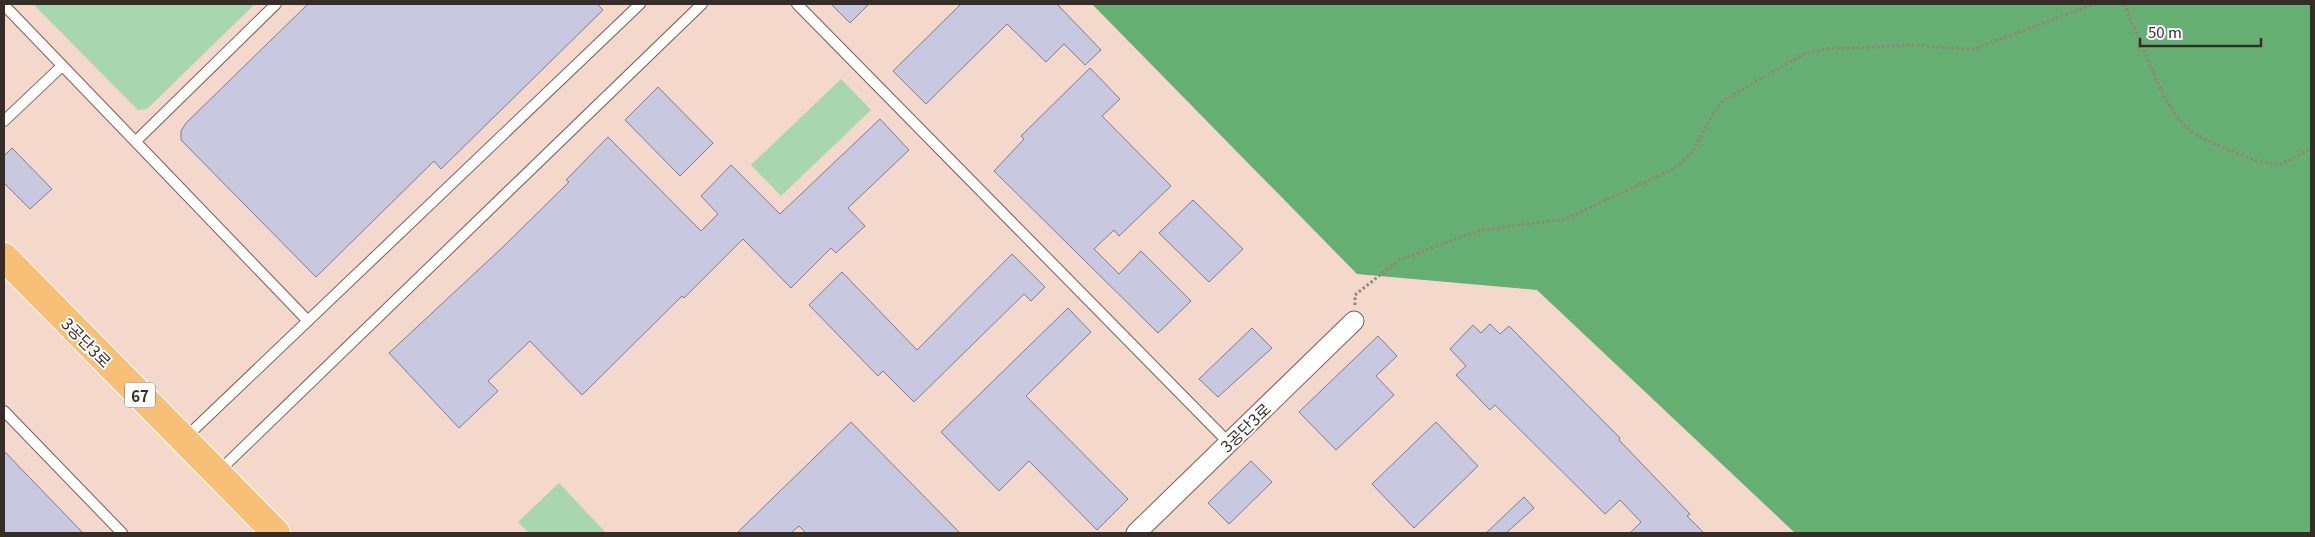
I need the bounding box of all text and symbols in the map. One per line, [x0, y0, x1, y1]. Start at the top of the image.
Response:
scale bar [2140, 15, 2261, 47]
text: 50 m [2148, 21, 2182, 42]
street label: 3공단3로 [57, 312, 118, 373]
road number: 67 [125, 382, 155, 408]
street label: 3공단3로 [1214, 397, 1276, 457]

